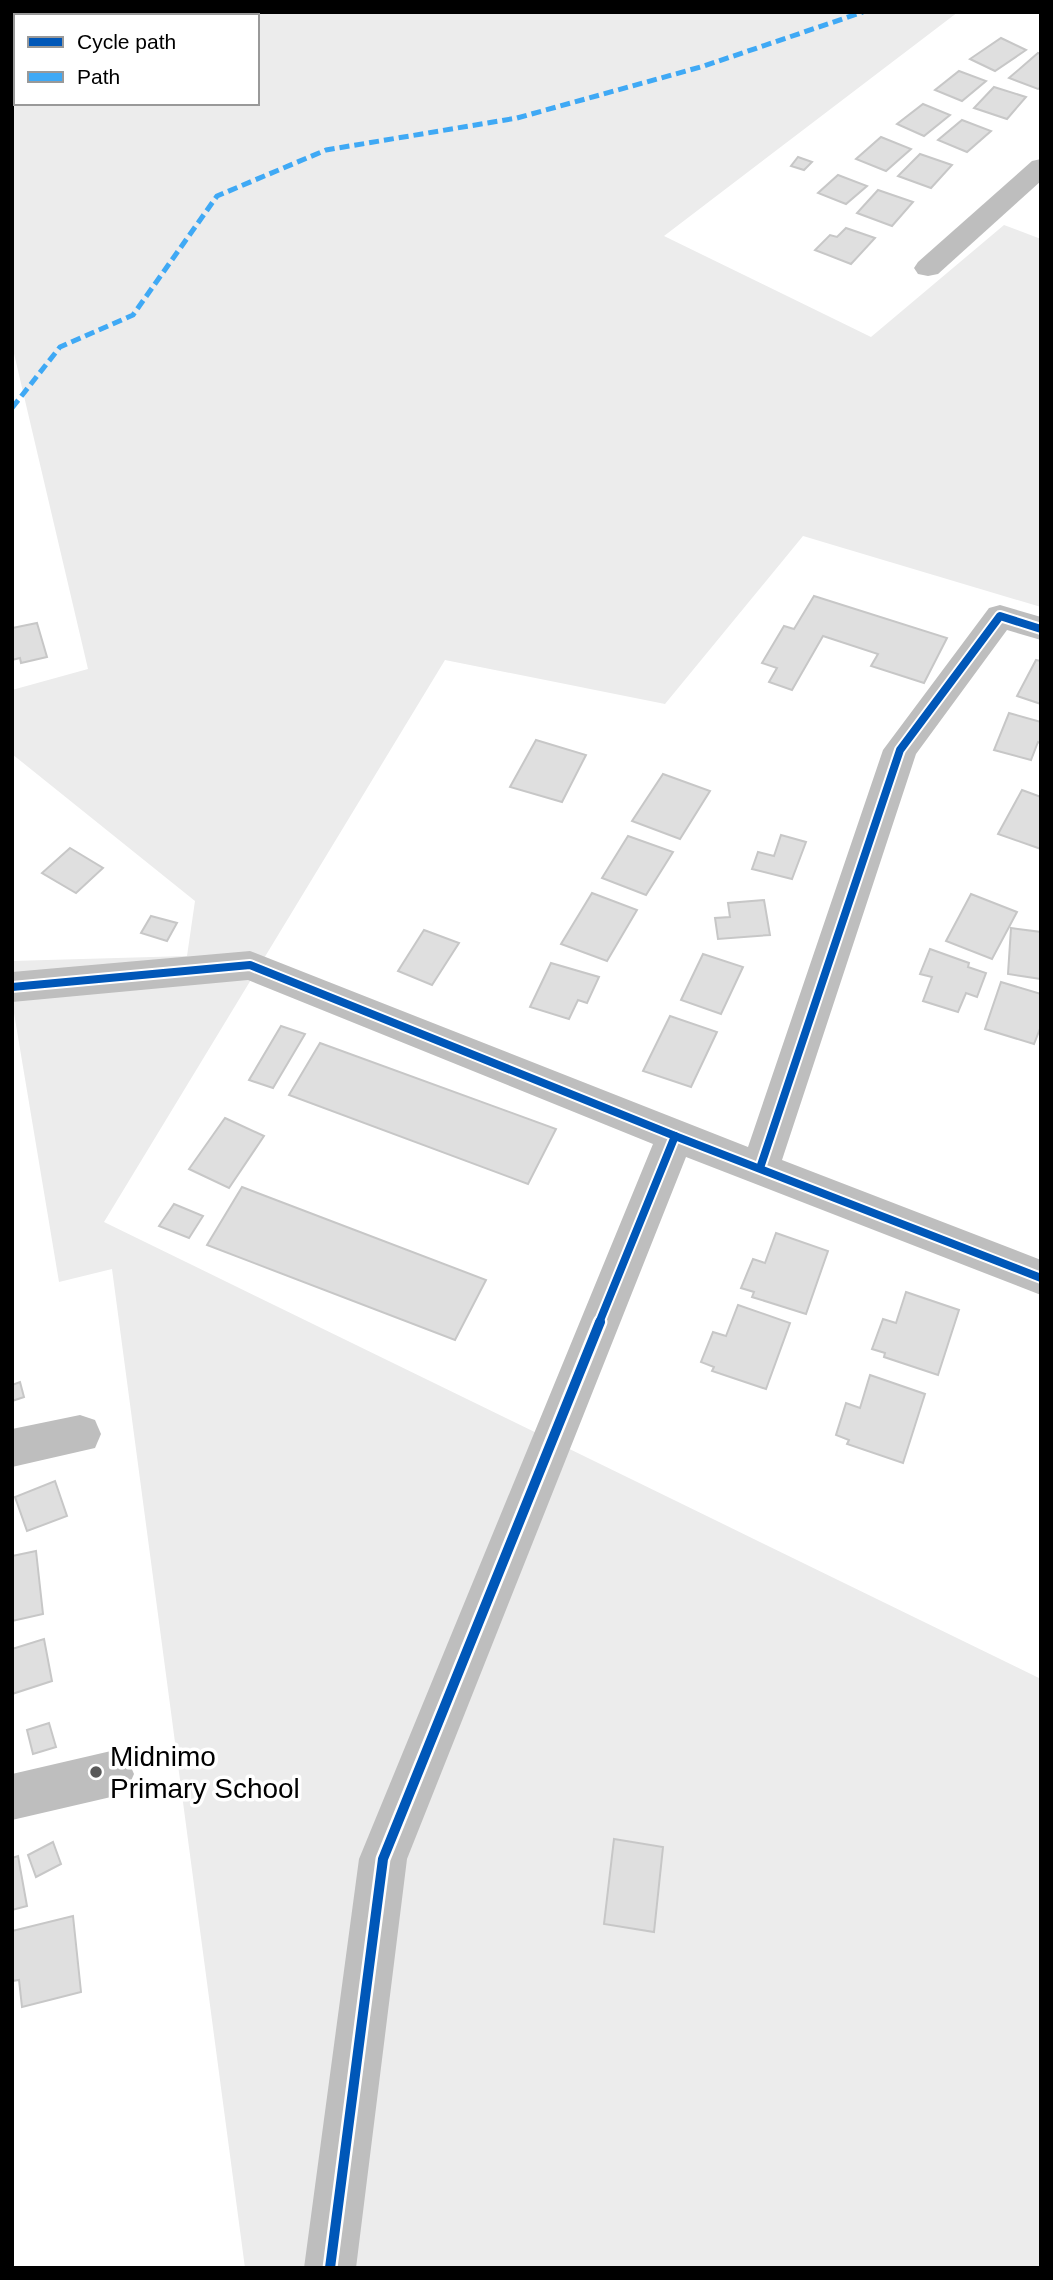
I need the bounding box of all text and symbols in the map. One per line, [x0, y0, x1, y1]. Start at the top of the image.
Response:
legend [14, 14, 259, 105]
text: Cycle path [77, 30, 176, 53]
text: Path [77, 65, 120, 88]
place label: Midnimo Primary School [110, 1741, 300, 1804]
marker: Midnimo Primary School [88, 1764, 104, 1780]

